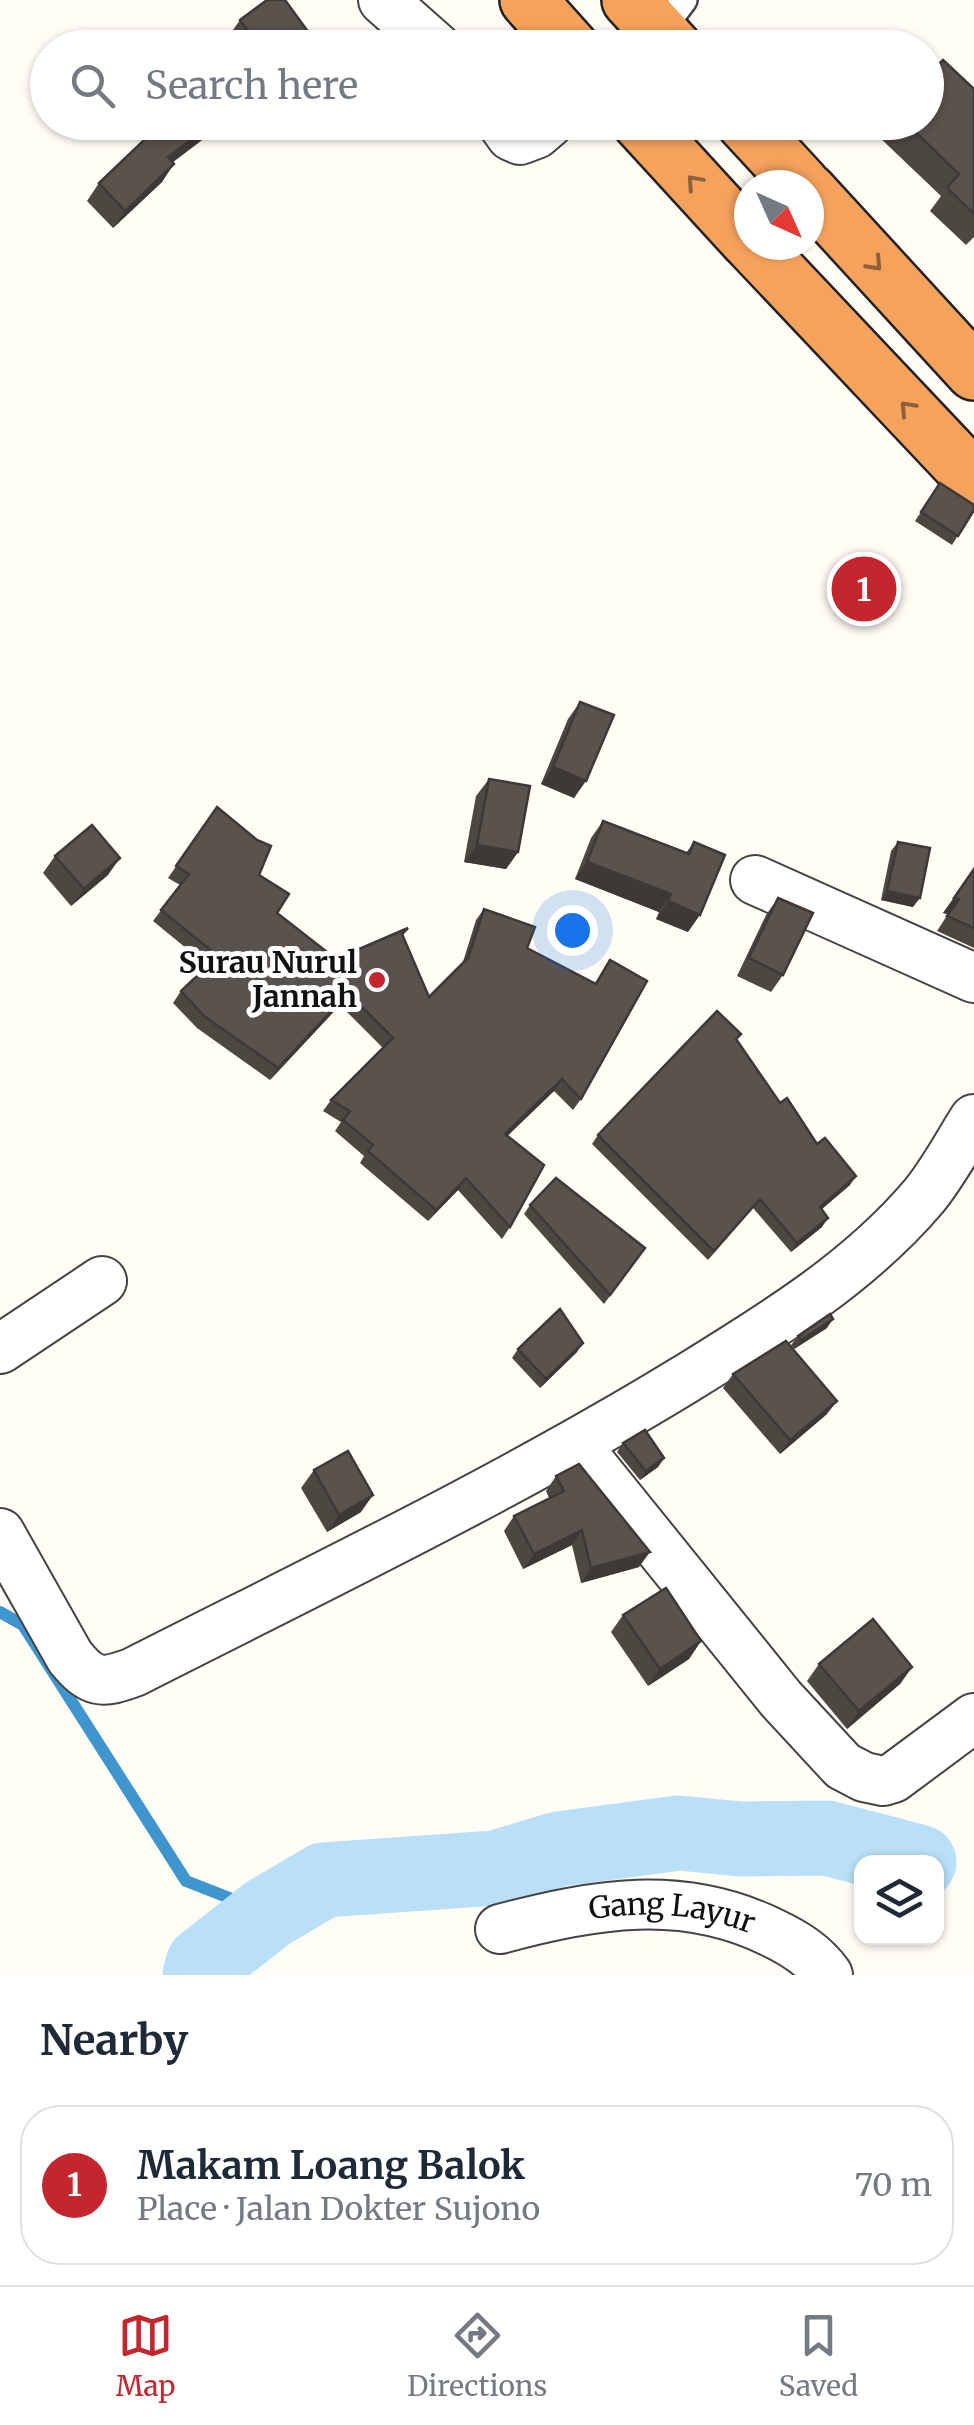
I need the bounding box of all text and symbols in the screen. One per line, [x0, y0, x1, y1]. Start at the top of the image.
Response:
search box [30, 30, 944, 140]
icon: search [65, 58, 120, 113]
text: Search here [145, 62, 358, 109]
north arrow [734, 170, 824, 260]
one-way arrow [688, 175, 706, 194]
one-way arrow [863, 252, 881, 271]
one-way arrow [901, 402, 919, 420]
pin: 1 [832, 552, 896, 626]
your location [547, 905, 598, 956]
place label: Surau Nurul Jannah [179, 943, 357, 1015]
marker: Surau Nurul Jannah [366, 969, 388, 991]
map controls [854, 1855, 944, 1945]
button: layers [854, 1855, 944, 1945]
street label: Gang Layur [586, 1884, 761, 1941]
text: Nearby [40, 2014, 188, 2066]
text: Makam Loang Balok [137, 2142, 525, 2189]
text: 1 [67, 2165, 82, 2205]
text: 70 m [855, 2165, 932, 2205]
text: Place · Jalan Dokter Sujono [137, 2189, 540, 2229]
tab: Map [116, 2308, 176, 2404]
tab: Directions [407, 2308, 547, 2404]
tab: Saved [779, 2308, 858, 2404]

